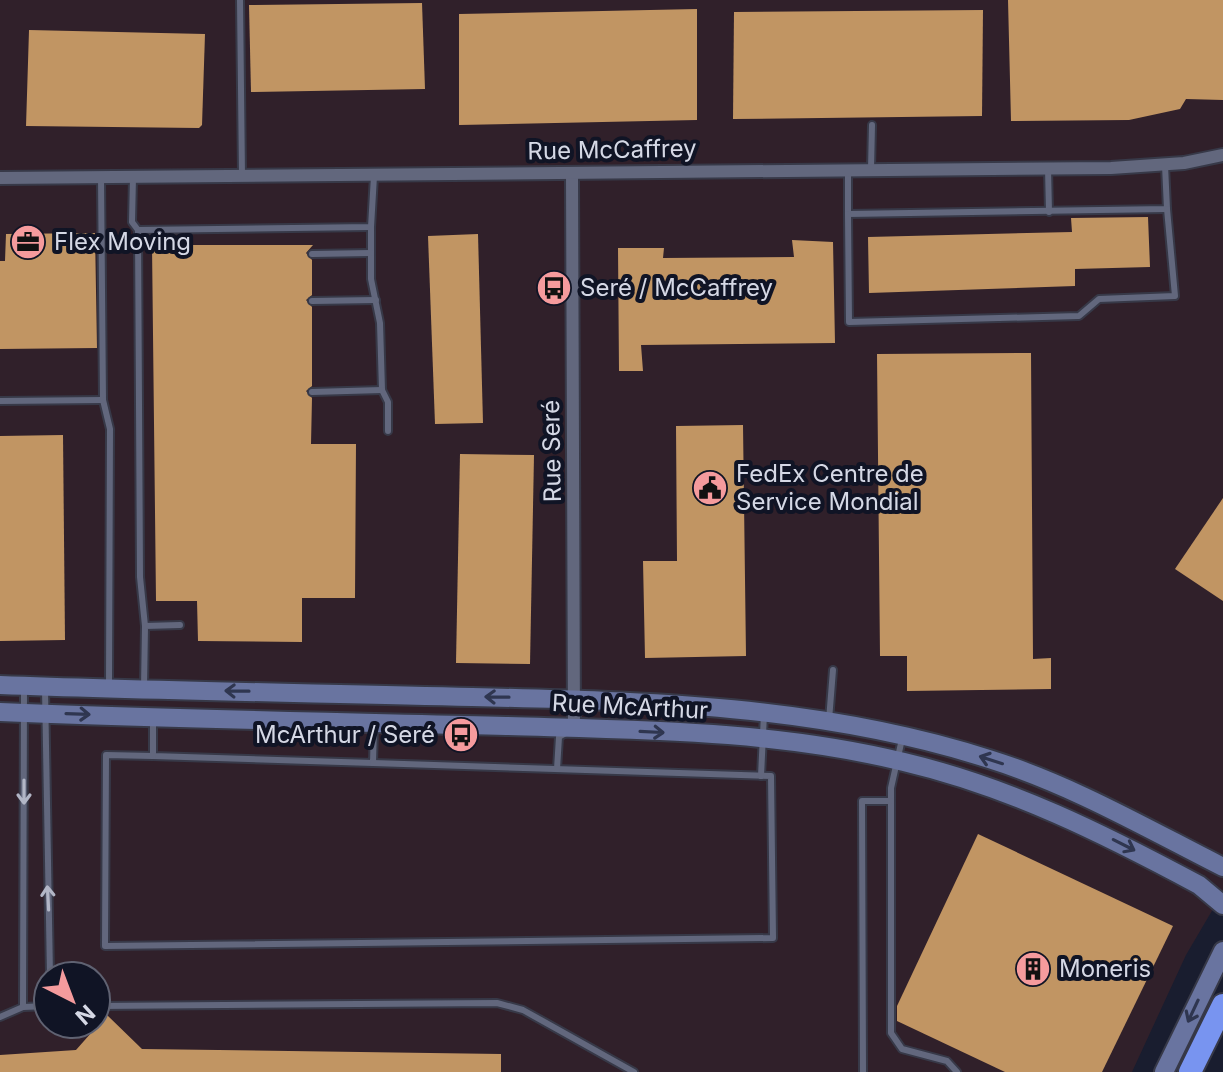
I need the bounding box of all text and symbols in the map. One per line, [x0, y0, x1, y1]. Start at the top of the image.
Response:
street label: Rue McCaffrey [527, 134, 697, 165]
office icon: Flex Moving [9, 223, 47, 261]
place label: Flex Moving [54, 227, 191, 256]
bus stop icon: Seré / McCaffrey [535, 269, 573, 307]
place label: Seré / McCaffrey [580, 273, 773, 302]
street label: Rue Seré [536, 400, 567, 502]
place label: FedEx Centre de Service Mondial [736, 459, 924, 516]
public building icon: FedEx Centre de Service Mondial [691, 469, 729, 507]
one-way arrow [224, 683, 251, 698]
street label: Rue McArthur [551, 688, 709, 725]
one-way arrow [484, 690, 511, 705]
one-way arrow [64, 707, 91, 722]
bus stop icon: McArthur / Seré [442, 716, 480, 754]
place label: McArthur / Seré [255, 720, 435, 749]
one-way arrow [638, 724, 665, 739]
one-way arrow [979, 752, 1005, 767]
one-way arrow [16, 778, 32, 805]
one-way arrow [1111, 838, 1135, 854]
one-way arrow [40, 885, 55, 912]
building icon: Moneris [1014, 950, 1052, 988]
place label: Moneris [1059, 954, 1151, 983]
north arrow [32, 960, 112, 1040]
one-way arrow [1185, 999, 1200, 1023]
text: N [70, 1000, 100, 1030]

